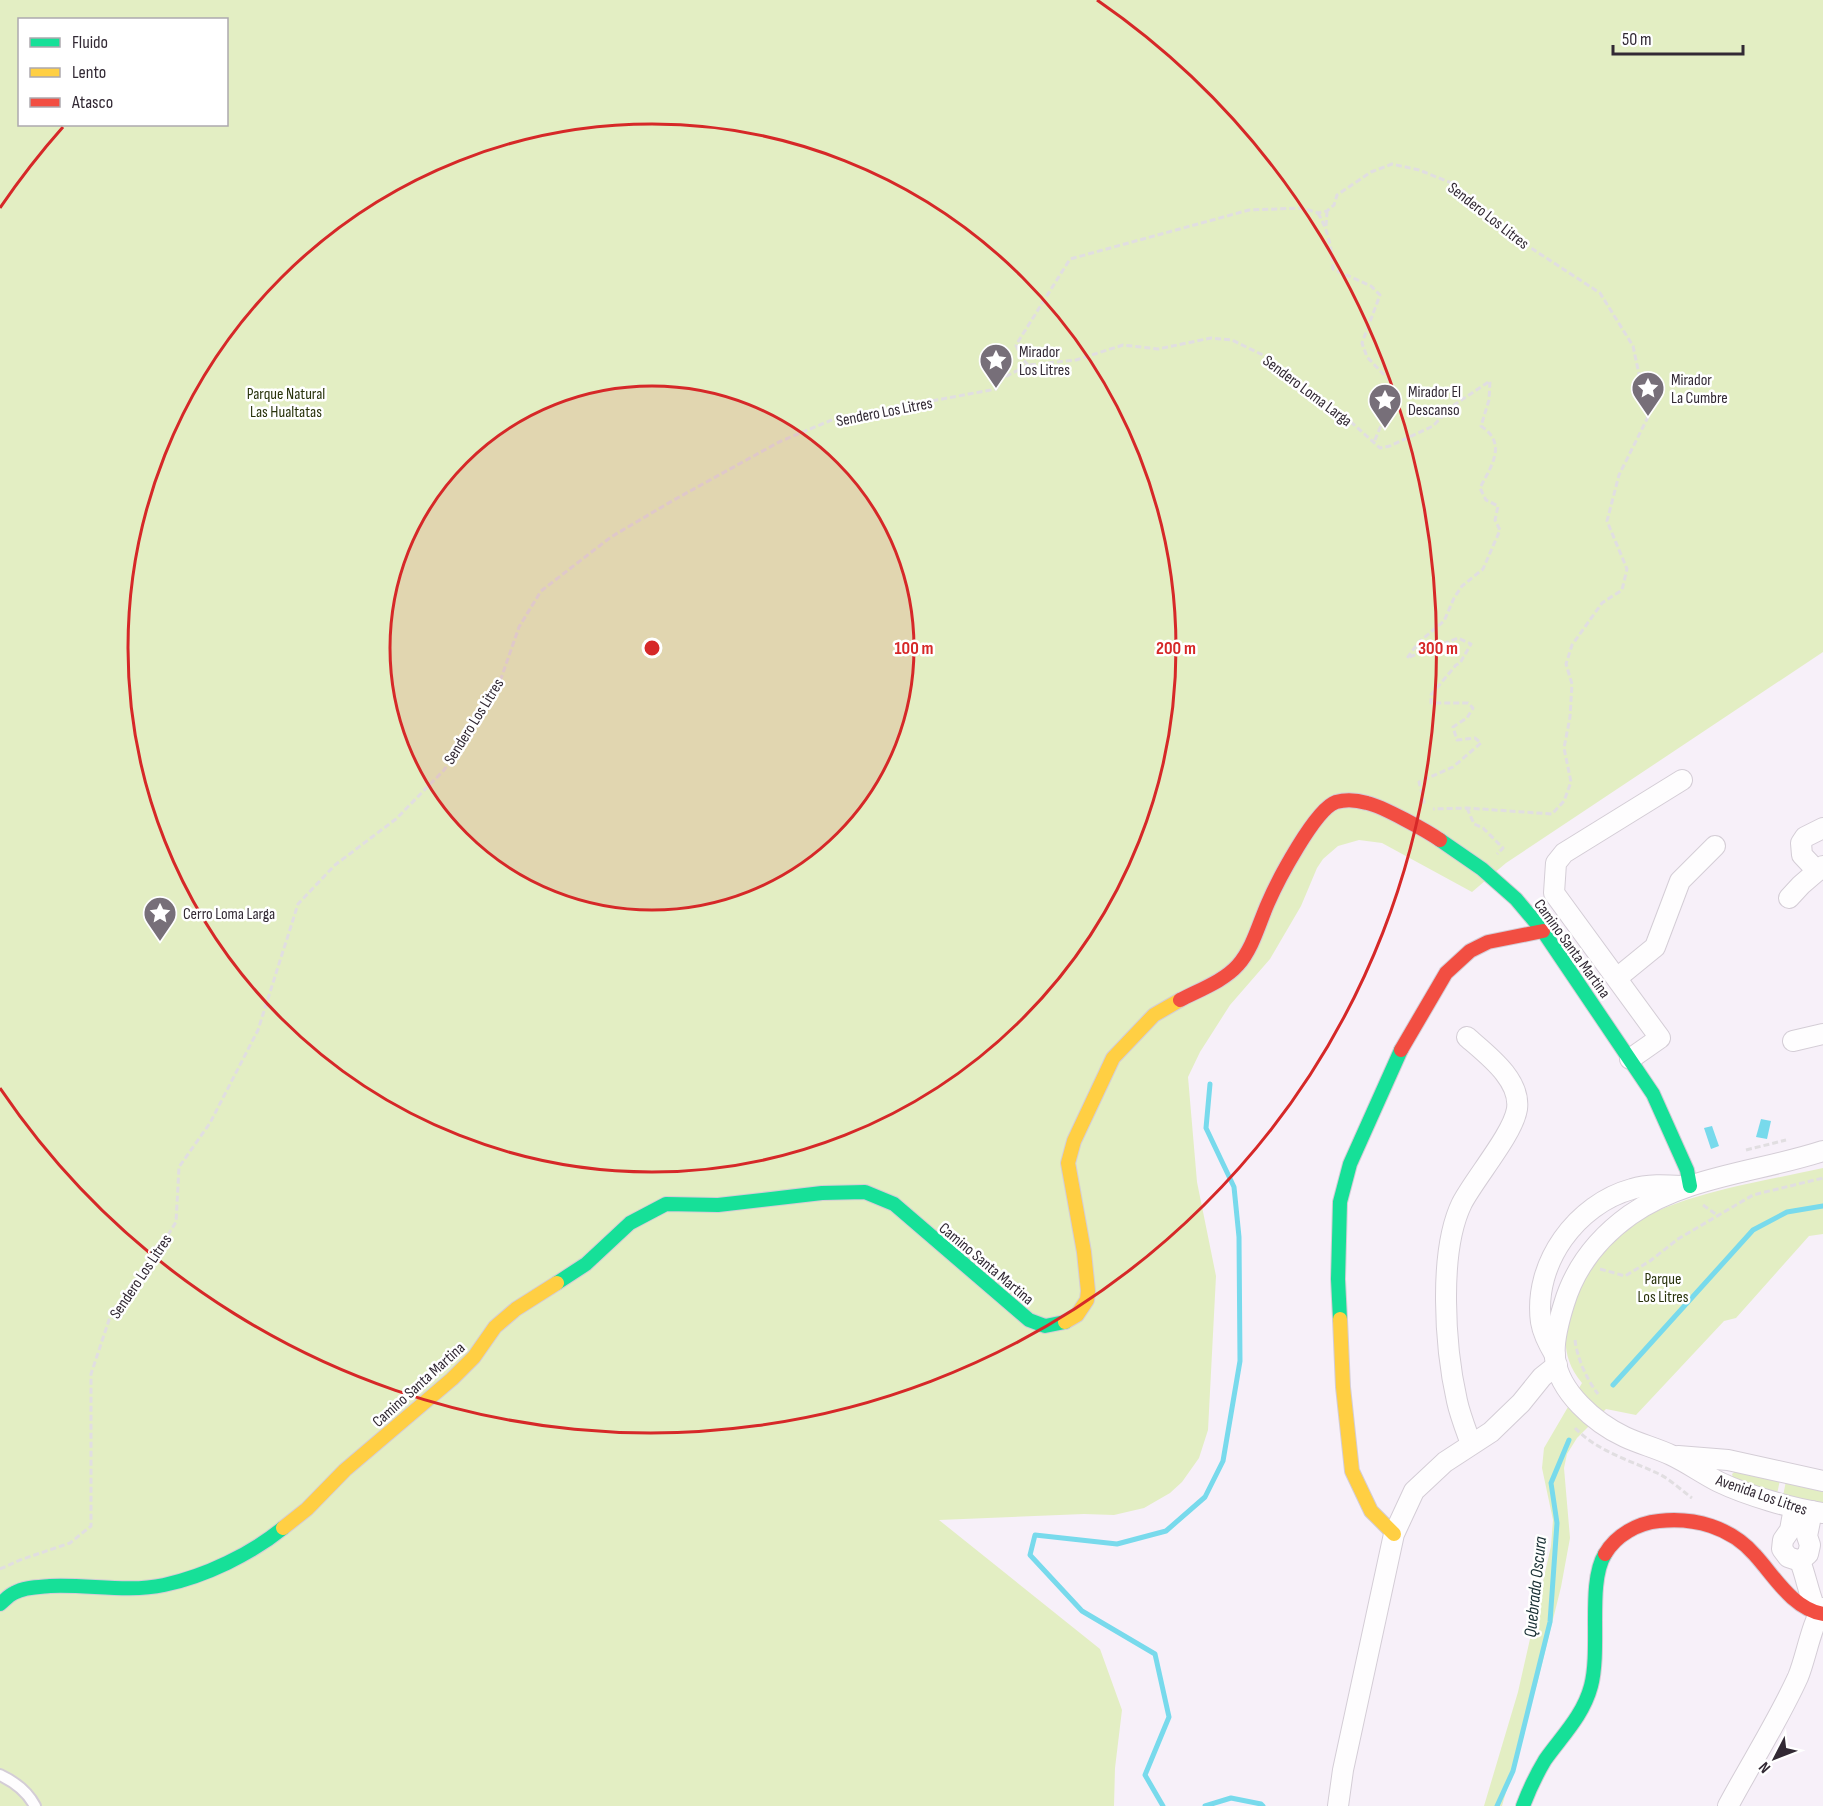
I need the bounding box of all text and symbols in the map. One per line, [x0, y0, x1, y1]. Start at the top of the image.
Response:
legend [18, 18, 228, 126]
scale bar [1613, 18, 1744, 56]
text: 50 m [1622, 29, 1652, 50]
text: Fluido [72, 32, 108, 53]
text: Lento [72, 62, 106, 83]
text: Atasco [71, 92, 113, 113]
street label: Sendero Los Litres [1444, 179, 1533, 254]
place icon: Mirador Los Litres [978, 342, 1014, 389]
place label: Mirador Los Litres [1019, 343, 1070, 380]
street label: Sendero Loma Larga [1259, 352, 1355, 431]
place icon: Mirador La Cumbre [1630, 370, 1666, 417]
place label: Mirador La Cumbre [1671, 371, 1728, 408]
place icon: Mirador El Descanso [1367, 382, 1403, 429]
place label: Mirador El Descanso [1408, 383, 1461, 420]
park label: Parque Natural Las Hualtatas [247, 385, 325, 422]
street label: Sendero Los Litres [835, 394, 934, 431]
centre of rings [642, 638, 662, 658]
text: 100 m [895, 638, 934, 659]
text: 200 m [1156, 638, 1196, 659]
text: 300 m [1418, 638, 1458, 659]
street label: Sendero Los Litres [440, 675, 508, 768]
place icon: Cerro Loma Larga [142, 895, 178, 942]
street label: Camino Santa Martina [1530, 896, 1614, 1002]
place label: Cerro Loma Larga [183, 905, 275, 924]
street label: Camino Santa Martina [935, 1219, 1037, 1309]
street label: Sendero Los Litres [106, 1231, 177, 1323]
park label: Parque Los Litres [1638, 1270, 1689, 1307]
street label: Camino Santa Martina [369, 1339, 469, 1432]
street label: Avenida Los Litres [1712, 1471, 1810, 1520]
water label: Quebrada Oscura [1520, 1535, 1551, 1639]
north arrow [1745, 1728, 1805, 1788]
text: N [1755, 1758, 1775, 1777]

